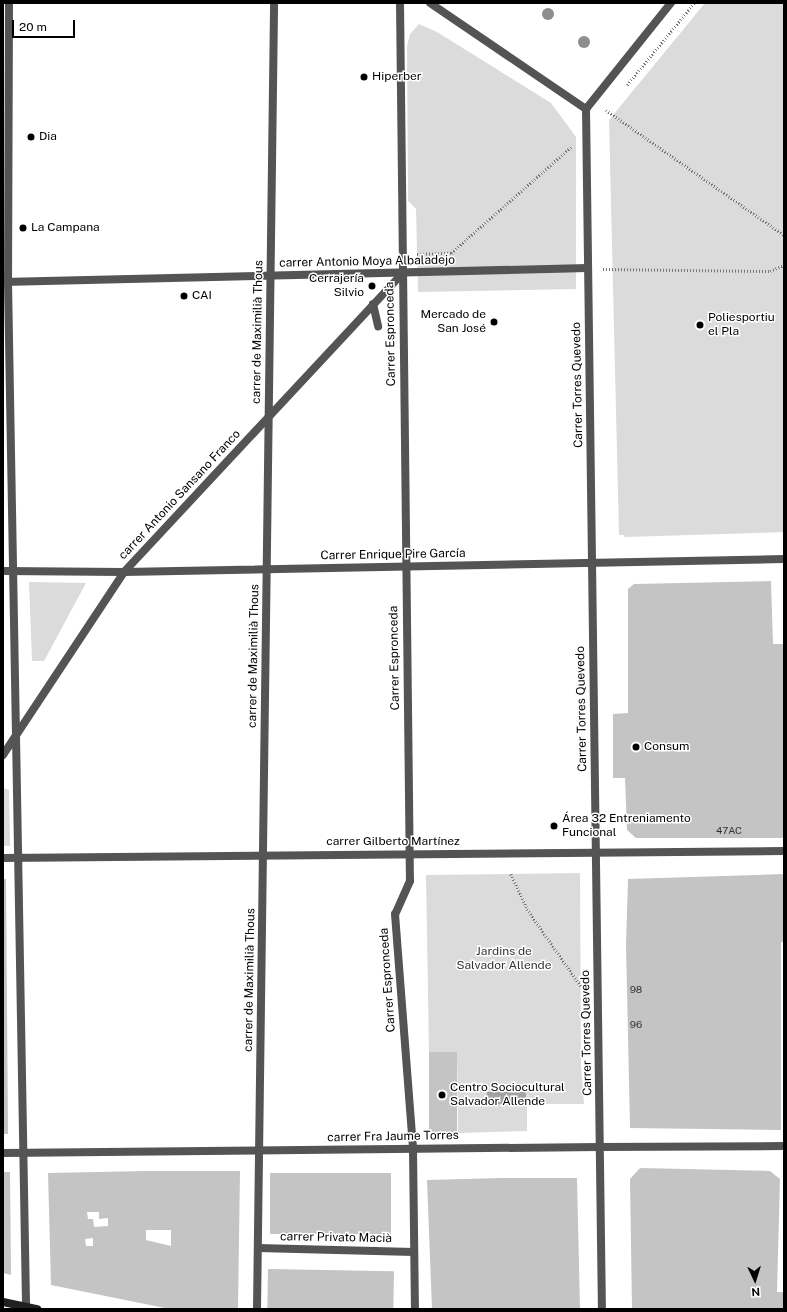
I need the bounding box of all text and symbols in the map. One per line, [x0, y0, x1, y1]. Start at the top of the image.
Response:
scale bar [14, 12, 77, 38]
text: 20 m [19, 20, 47, 34]
place label: Hiperber [372, 70, 422, 84]
marker: Hiperber [359, 72, 369, 82]
place label: Dia [39, 130, 57, 144]
marker: Dia [26, 132, 36, 142]
place label: La Campana [31, 221, 100, 235]
marker: La Campana [18, 223, 28, 233]
street label: carrer Antonio Moya Albaladejo [279, 253, 455, 271]
street label: carrer de Maximilià Thous [250, 260, 266, 404]
place label: Cerrajería Silvio [309, 272, 364, 300]
marker: Cerrajería Silvio [367, 281, 377, 291]
street label: Carrer Espronceda [383, 282, 399, 386]
place label: CAI [192, 289, 212, 303]
marker: CAI [179, 291, 189, 301]
place label: Mercado de San José [420, 308, 486, 336]
place label: Poliesportiu el Pla [708, 311, 775, 339]
marker: Mercado de San José [489, 317, 499, 327]
marker: Poliesportiu el Pla [695, 320, 705, 330]
street label: Carrer Torres Quevedo [570, 322, 586, 448]
street label: carrer Antonio Sansano Franco [116, 427, 244, 563]
street label: Carrer Enrique Pire García [320, 547, 466, 563]
street label: carrer de Maximilià Thous [246, 584, 262, 728]
street label: Carrer Espronceda [387, 606, 403, 710]
street label: Carrer Torres Quevedo [574, 646, 590, 772]
place label: Consum [644, 740, 689, 754]
marker: Consum [631, 742, 641, 752]
place label: Área 32 Entreniamento Funcional [562, 812, 691, 840]
marker: Área 32 Entreniamento Funcional [549, 821, 559, 831]
house number: 47AC [716, 825, 742, 837]
street label: carrer Gilberto Martínez [326, 835, 460, 849]
street label: carrer de Maximilià Thous [242, 908, 258, 1052]
street label: Carrer Espronceda [377, 927, 399, 1033]
park label: Jardins de Salvador Allende [456, 945, 552, 973]
street label: Carrer Torres Quevedo [579, 970, 595, 1096]
house number: 98 [630, 984, 642, 996]
house number: 96 [630, 1019, 642, 1031]
place label: Centro Sociocultural Salvador Allende [450, 1081, 565, 1109]
marker: Centro Sociocultural Salvador Allende [437, 1090, 447, 1100]
street label: carrer Fra Jaume Torres [327, 1129, 459, 1145]
street label: carrer Privato Macià [280, 1230, 392, 1246]
north arrow [735, 1260, 775, 1300]
text: N [751, 1286, 761, 1298]

